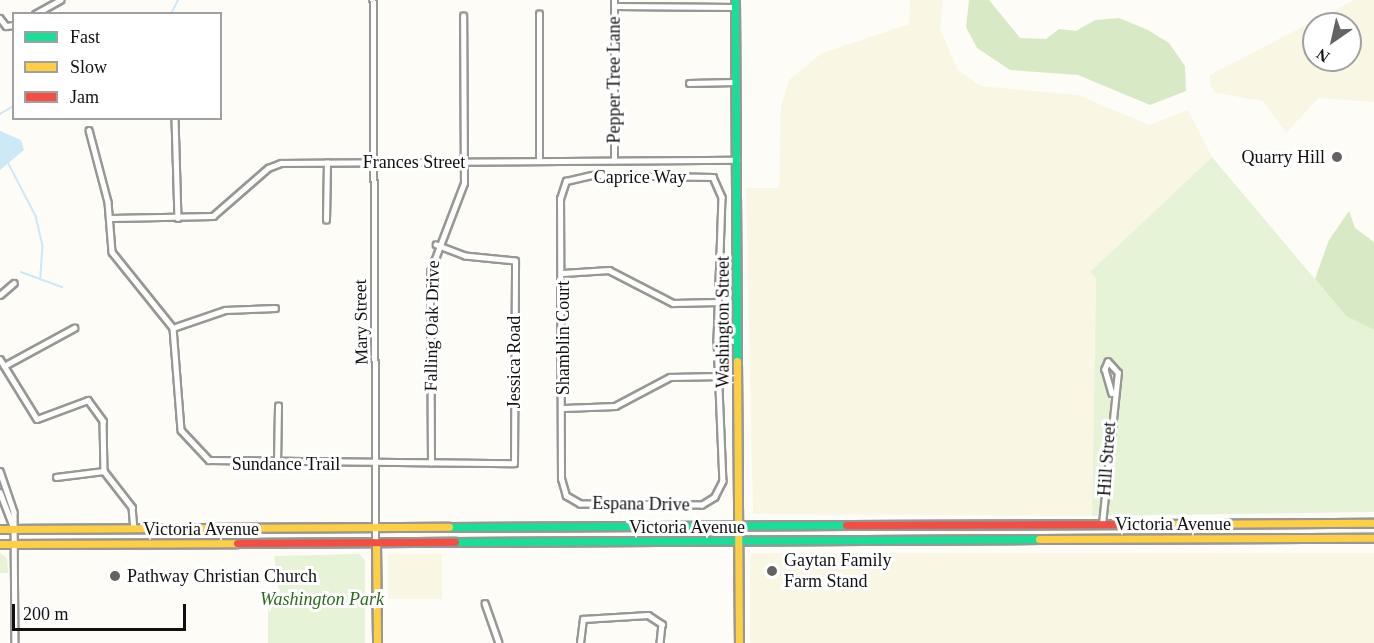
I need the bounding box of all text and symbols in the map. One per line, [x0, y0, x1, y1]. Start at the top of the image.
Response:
legend [12, 12, 222, 120]
north arrow [1302, 12, 1362, 72]
street label: Pepper Tree Lane [603, 16, 625, 144]
text: Fast [70, 27, 100, 47]
text: N [1313, 45, 1332, 66]
text: Slow [70, 57, 107, 77]
text: Jam [70, 87, 99, 107]
place label: Quarry Hill [1242, 146, 1325, 168]
marker: Quarry Hill [1330, 150, 1344, 164]
street label: Frances Street [363, 151, 465, 173]
street label: Caprice Way [593, 166, 687, 188]
street label: Washington Street [712, 256, 734, 388]
street label: Falling Oak Drive [420, 260, 444, 392]
street label: Mary Street [349, 279, 373, 365]
street label: Shamblin Court [552, 281, 574, 395]
street label: Jessica Road [503, 316, 525, 408]
street label: Hill Street [1094, 421, 1120, 497]
street label: Sundance Trail [232, 453, 340, 475]
street label: Espana Drive [592, 492, 690, 516]
street label: Victoria Avenue [1114, 513, 1232, 535]
street label: Victoria Avenue [628, 516, 746, 538]
street label: Victoria Avenue [142, 518, 260, 540]
place label: Gaytan Family Farm Stand [784, 550, 891, 592]
marker: Gaytan Family Farm Stand [765, 564, 779, 578]
place label: Pathway Christian Church [127, 565, 317, 587]
marker: Pathway Christian Church [108, 569, 122, 583]
park label: Washington Park [260, 588, 384, 610]
scale bar [15, 592, 189, 630]
text: 200 m [23, 604, 69, 624]

